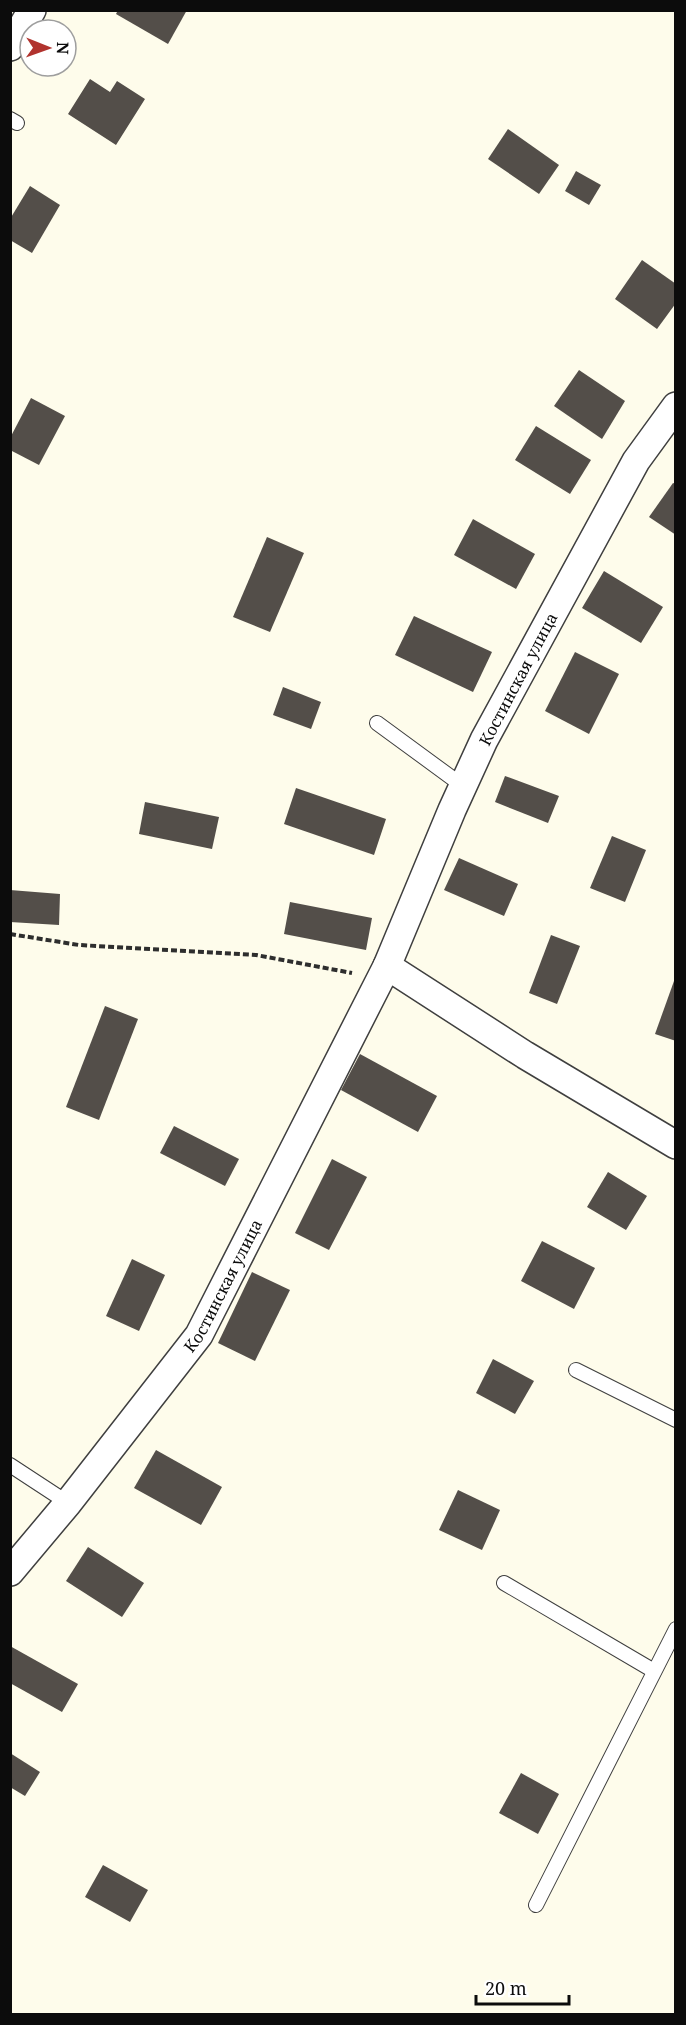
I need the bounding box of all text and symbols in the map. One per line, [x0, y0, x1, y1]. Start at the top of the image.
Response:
north arrow [18, 18, 78, 78]
text: N [52, 42, 74, 55]
street label: Костинская улица [474, 609, 562, 749]
street label: Костинская улица [179, 1215, 267, 1357]
scale bar [476, 1968, 569, 2006]
text: 20 m [485, 1976, 527, 2000]

